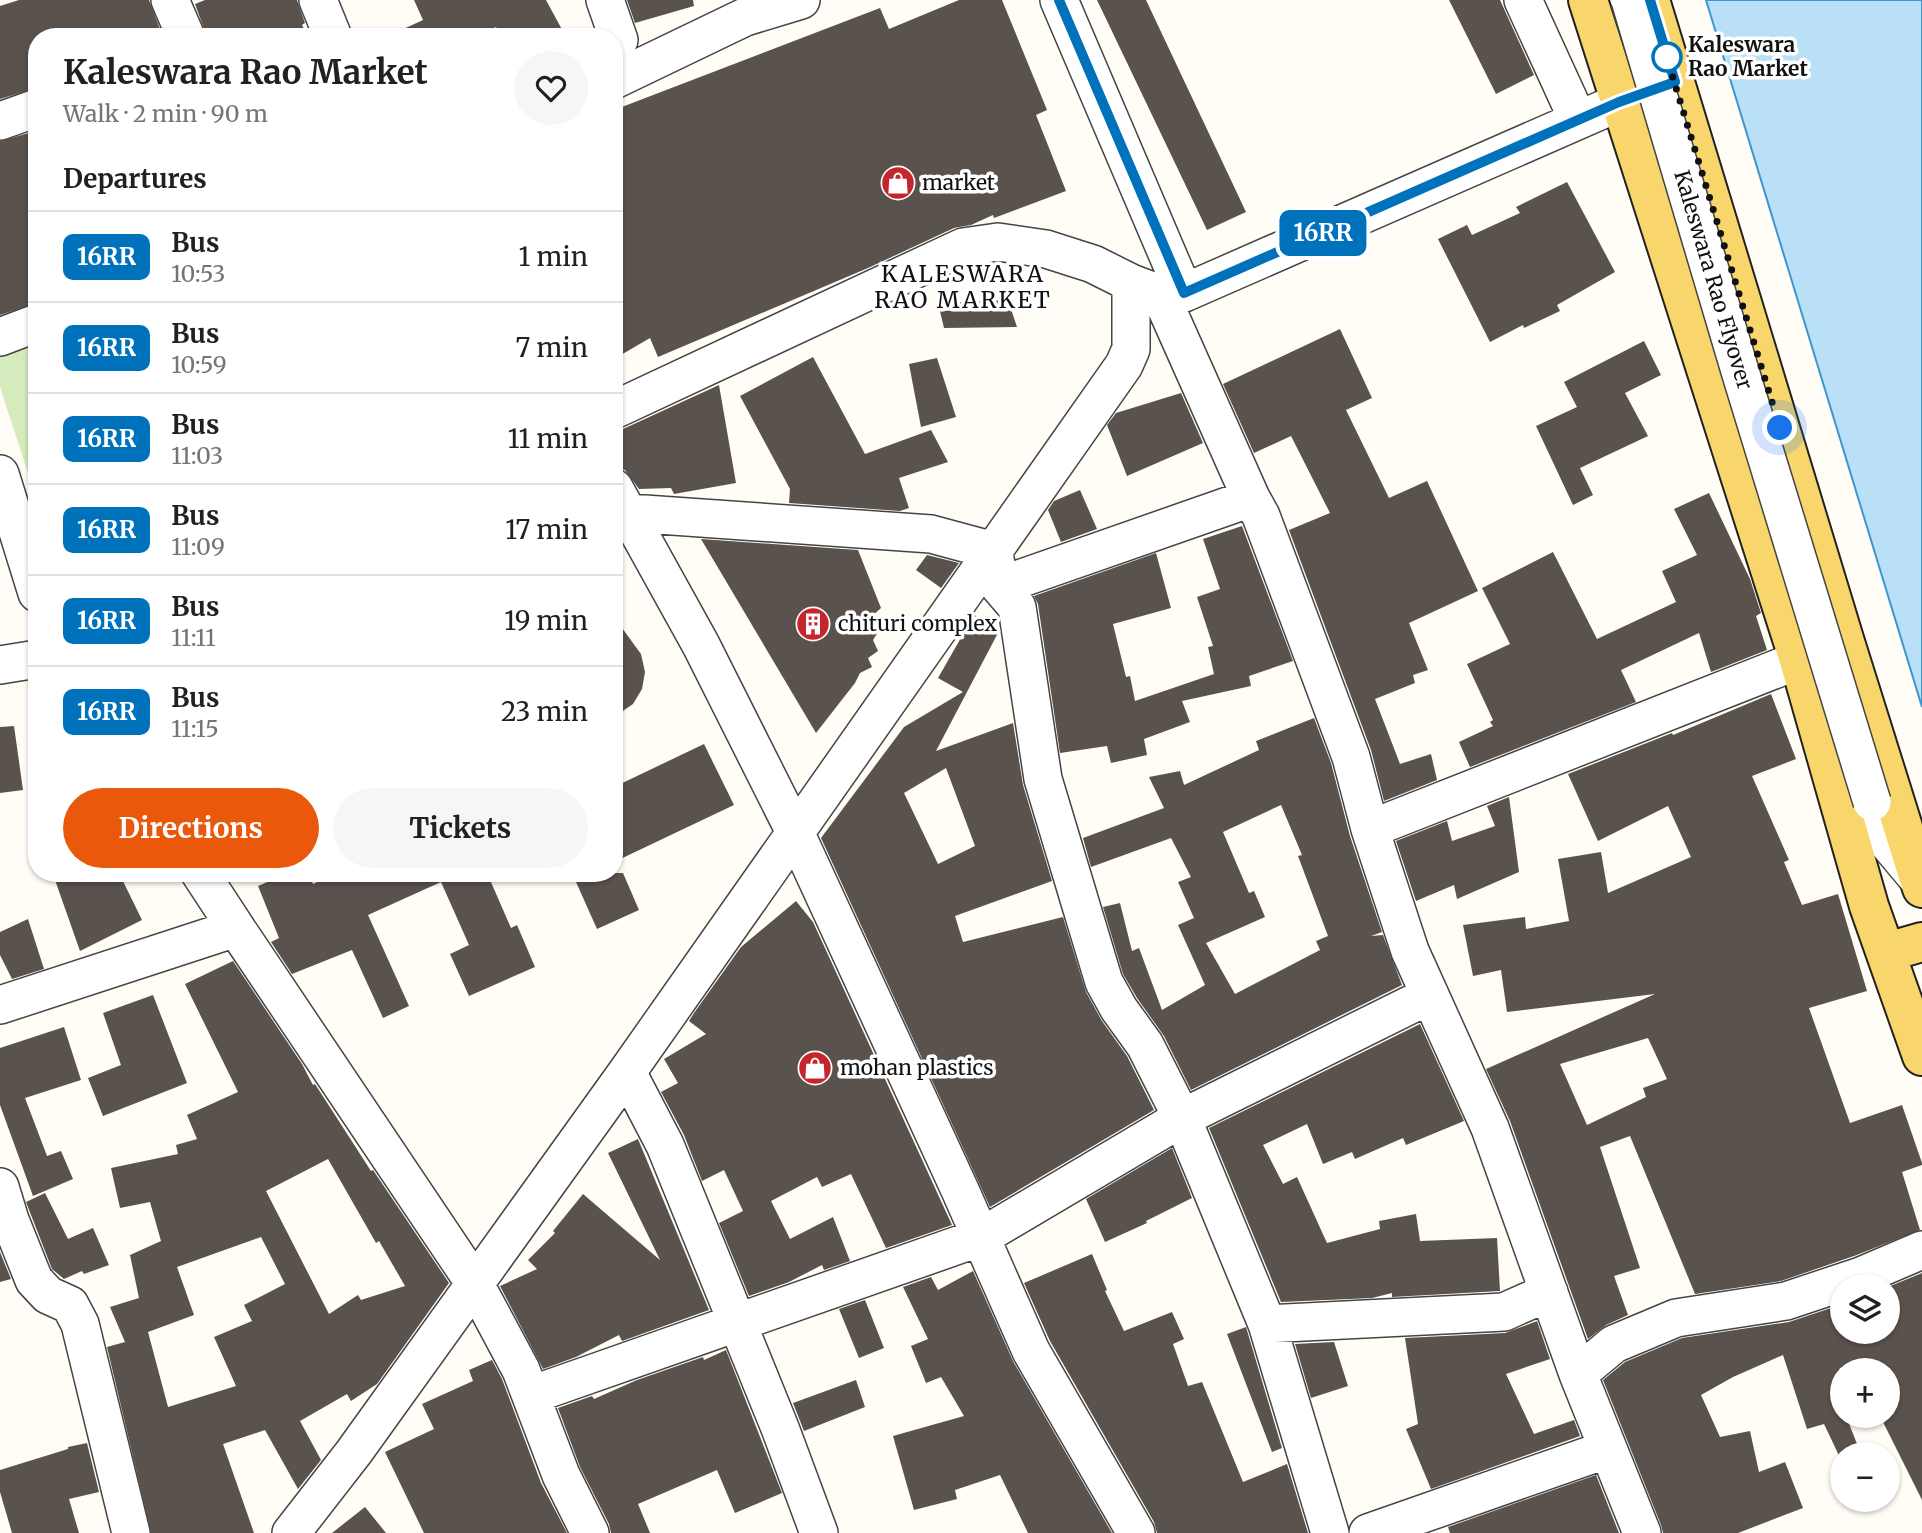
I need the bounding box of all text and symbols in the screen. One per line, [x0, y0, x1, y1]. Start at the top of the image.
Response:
place label: Kaleswara Rao Market [1688, 31, 1808, 82]
marker: Kaleswara Rao Market [1652, 42, 1682, 72]
button: heart [514, 51, 588, 125]
text: Kaleswara Rao Market [63, 52, 428, 93]
text: Walk · 2 min · 90 m [63, 99, 268, 128]
text: Departures [63, 162, 207, 195]
shop icon: market [879, 164, 917, 202]
street label: Kaleswara Rao Flyover [1668, 167, 1759, 393]
place label: market [922, 169, 995, 196]
line badge: 16RR [1274, 210, 1372, 256]
text: 16RR [1293, 217, 1353, 248]
text: Bus [171, 226, 219, 259]
text: 1 min [519, 240, 588, 273]
text: 16RR [77, 241, 136, 272]
text: 10:53 [171, 259, 226, 288]
district label: KALESWARA RAO MARKET [874, 259, 1052, 314]
text: Bus [171, 317, 219, 350]
text: 7 min [516, 331, 588, 364]
text: 16RR [77, 332, 136, 363]
text: 10:59 [171, 350, 227, 379]
text: Bus [171, 408, 219, 441]
your location [1762, 410, 1797, 445]
text: 11 min [508, 422, 588, 455]
text: 16RR [77, 423, 136, 454]
text: 11:03 [171, 441, 223, 470]
text: Bus [171, 499, 219, 532]
text: 17 min [505, 513, 588, 546]
text: 16RR [77, 514, 136, 545]
text: 11:09 [171, 532, 225, 561]
text: Bus [171, 590, 219, 623]
text: 19 min [504, 604, 588, 637]
text: 16RR [77, 605, 136, 636]
building icon: chituri complex [794, 605, 832, 643]
place label: chituri complex [838, 610, 998, 637]
text: 11:11 [171, 623, 216, 652]
text: Bus [171, 681, 219, 714]
text: 23 min [501, 695, 588, 728]
text: 16RR [77, 696, 136, 727]
text: 11:15 [171, 714, 219, 743]
button: Directions [63, 788, 319, 868]
button: Tickets [333, 788, 588, 868]
shop icon: mohan plastics [796, 1049, 834, 1087]
place label: mohan plastics [840, 1054, 994, 1081]
map controls [1830, 1274, 1900, 1512]
button: layers [1830, 1274, 1900, 1344]
button: + [1830, 1358, 1900, 1428]
button: − [1830, 1442, 1900, 1512]

